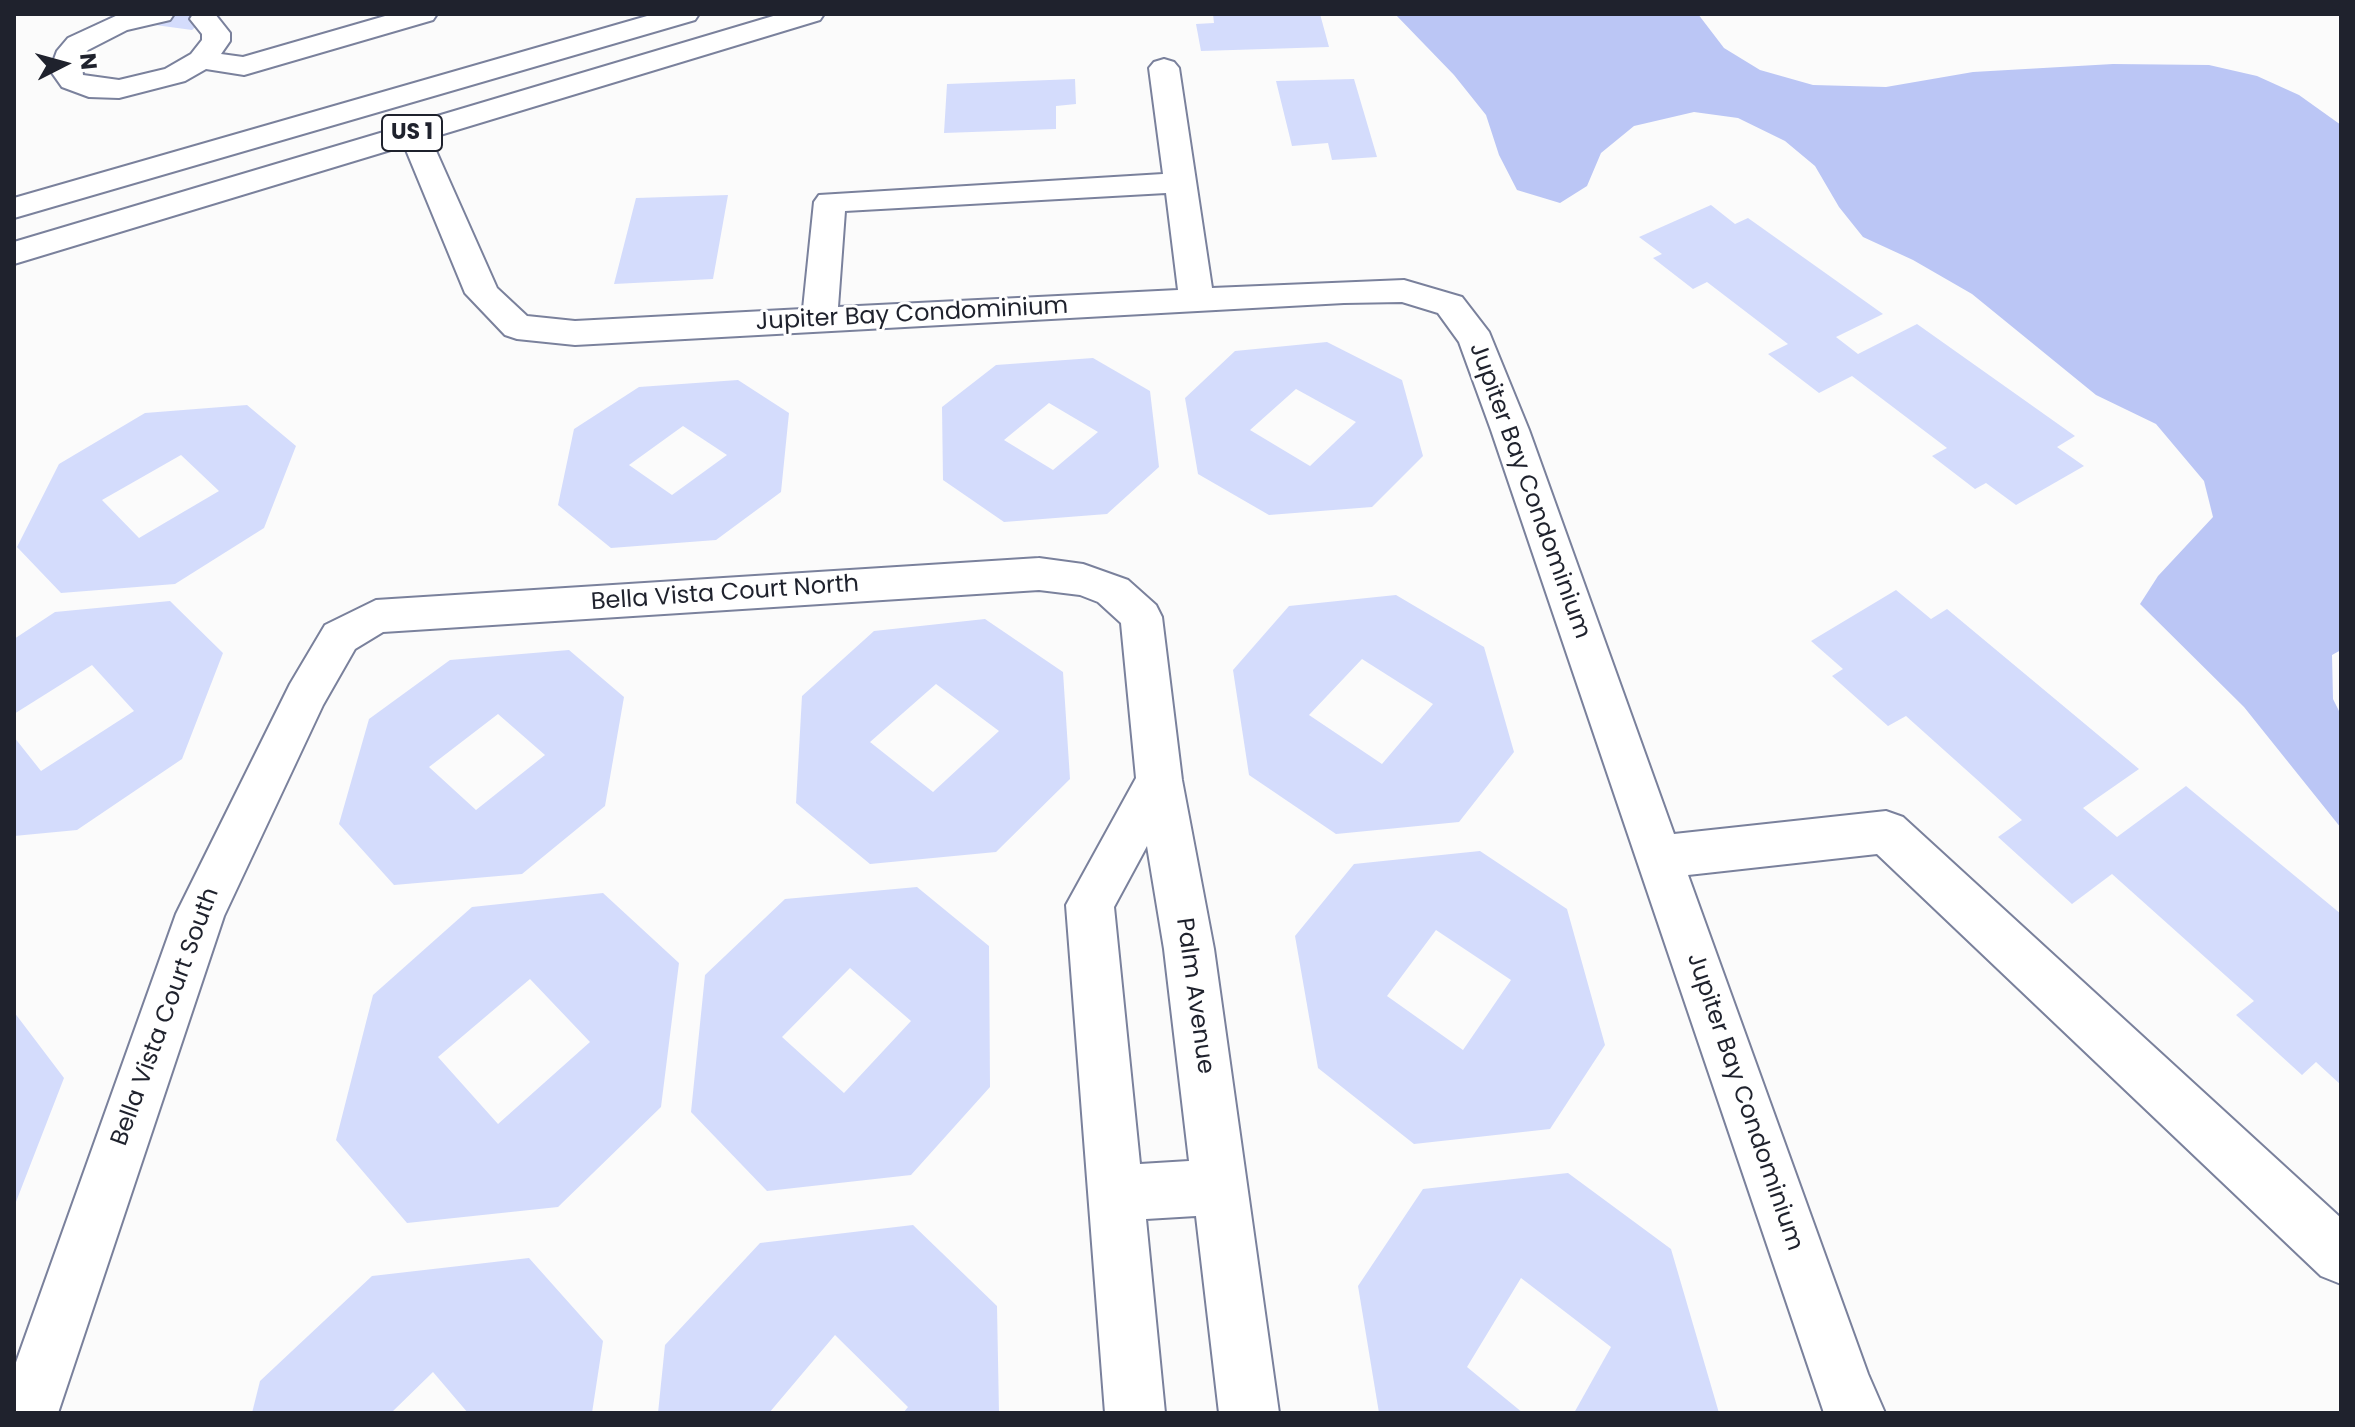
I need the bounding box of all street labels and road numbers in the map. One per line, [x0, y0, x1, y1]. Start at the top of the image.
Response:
road number: US 1 [382, 115, 442, 151]
street label: Jupiter Bay Condominium [755, 292, 1069, 338]
street label: Jupiter Bay Condominium [1462, 339, 1596, 643]
street label: Bella Vista Court North [590, 570, 860, 618]
street label: Bella Vista Court South [106, 884, 226, 1150]
street label: Palm Avenue [1169, 916, 1219, 1076]
street label: Jupiter Bay Condominium [1679, 949, 1809, 1255]

